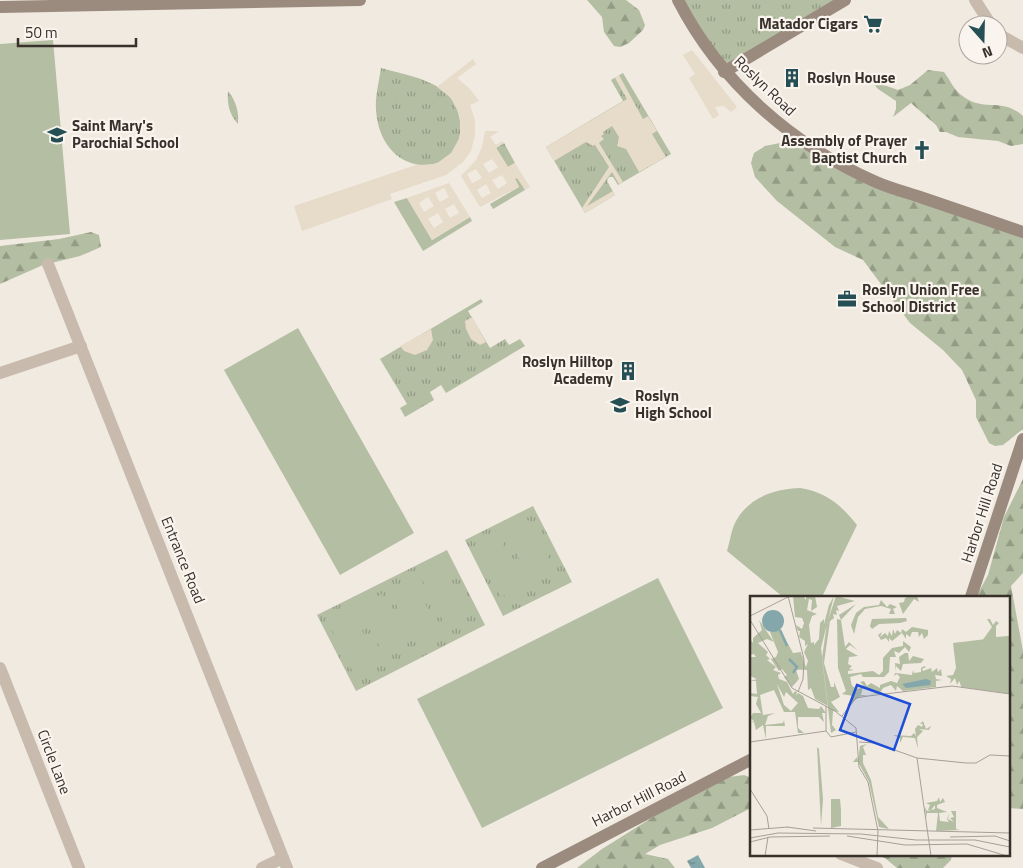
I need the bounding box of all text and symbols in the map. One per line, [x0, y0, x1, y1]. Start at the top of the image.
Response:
place label: Matador Cigars [759, 12, 858, 35]
supermarket icon: Matador Cigars [862, 13, 884, 35]
scale bar [18, 15, 135, 47]
north arrow [958, 15, 1008, 65]
text: 50 m [25, 21, 58, 44]
text: N [979, 41, 996, 64]
street label: Roslyn Road [729, 50, 802, 121]
place label: Roslyn House [807, 66, 896, 89]
building icon: Roslyn House [781, 67, 803, 89]
place label: Saint Mary's Parochial School [72, 114, 179, 154]
school or university icon: Saint Mary's Parochial School [46, 124, 68, 146]
place label: Assembly of Prayer Baptist Church [781, 129, 907, 169]
church icon: Assembly of Prayer Baptist Church [911, 139, 933, 161]
place label: Roslyn Union Free School District [862, 278, 980, 318]
office icon: Roslyn Union Free School District [836, 288, 858, 310]
place label: Roslyn Hilltop Academy [522, 350, 613, 390]
building icon: Roslyn Hilltop Academy [617, 360, 639, 382]
place label: Roslyn High School [635, 384, 712, 424]
school or university icon: Roslyn High School [609, 394, 631, 416]
street label: Harbor Hill Road [955, 460, 1008, 565]
street label: Entrance Road [156, 513, 211, 607]
inset map [750, 596, 1010, 856]
street label: Circle Lane [32, 726, 77, 798]
street label: Harbor Hill Road [588, 765, 690, 832]

